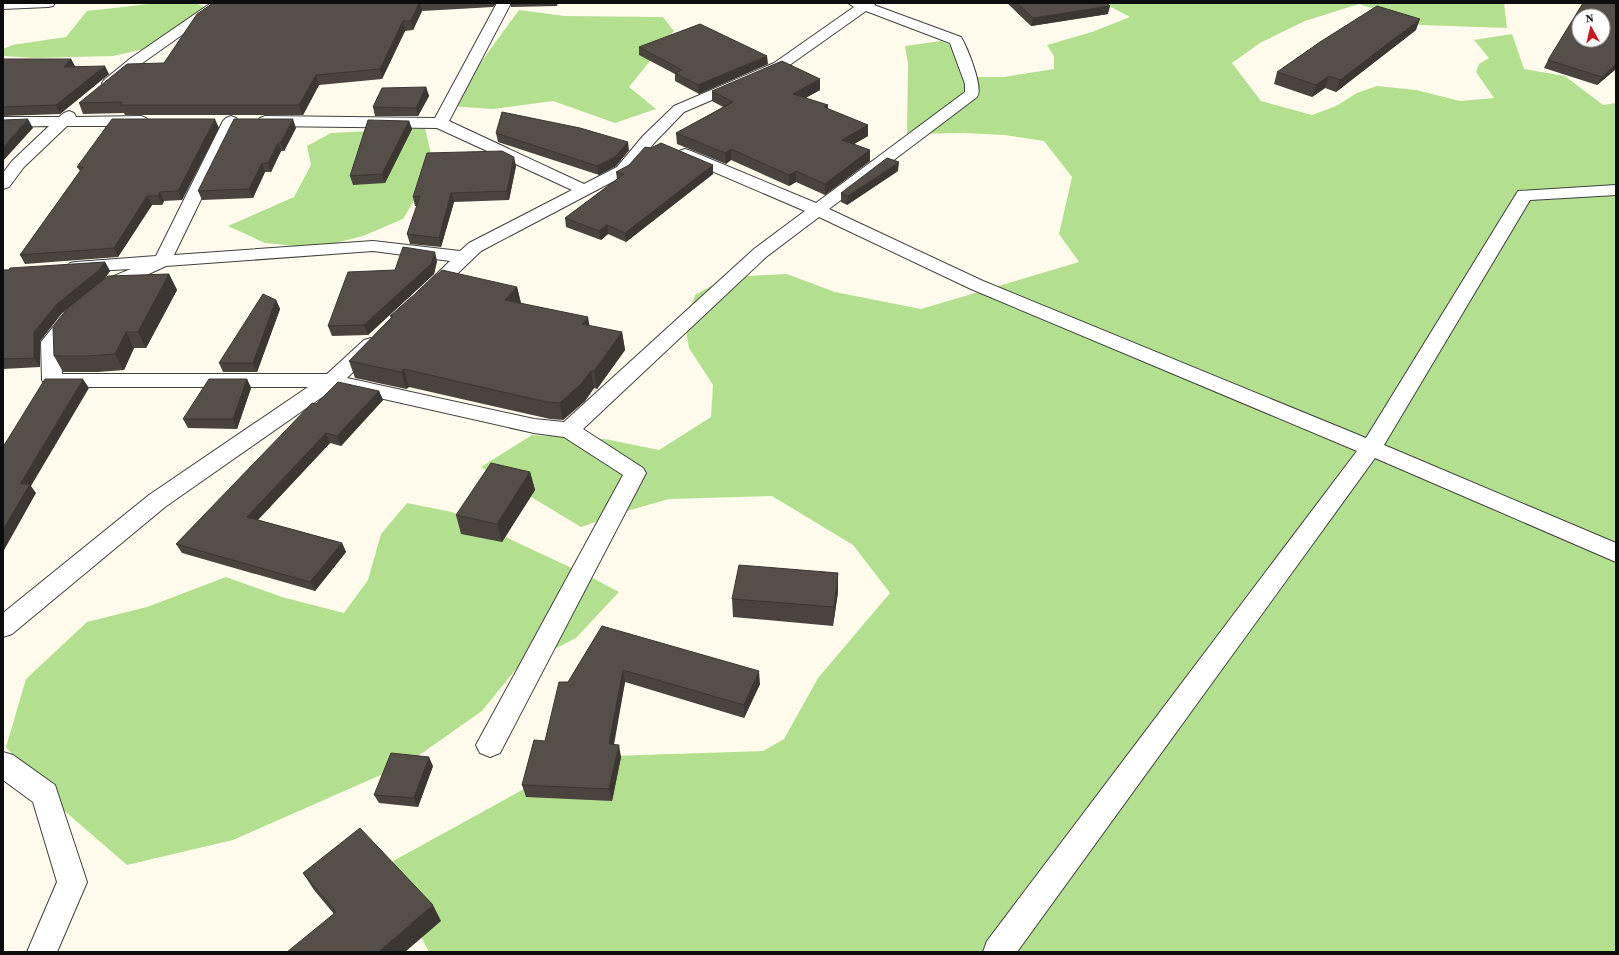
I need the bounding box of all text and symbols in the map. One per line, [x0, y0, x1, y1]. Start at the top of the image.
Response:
north arrow [1571, 8, 1611, 48]
text: N [1585, 11, 1595, 27]

